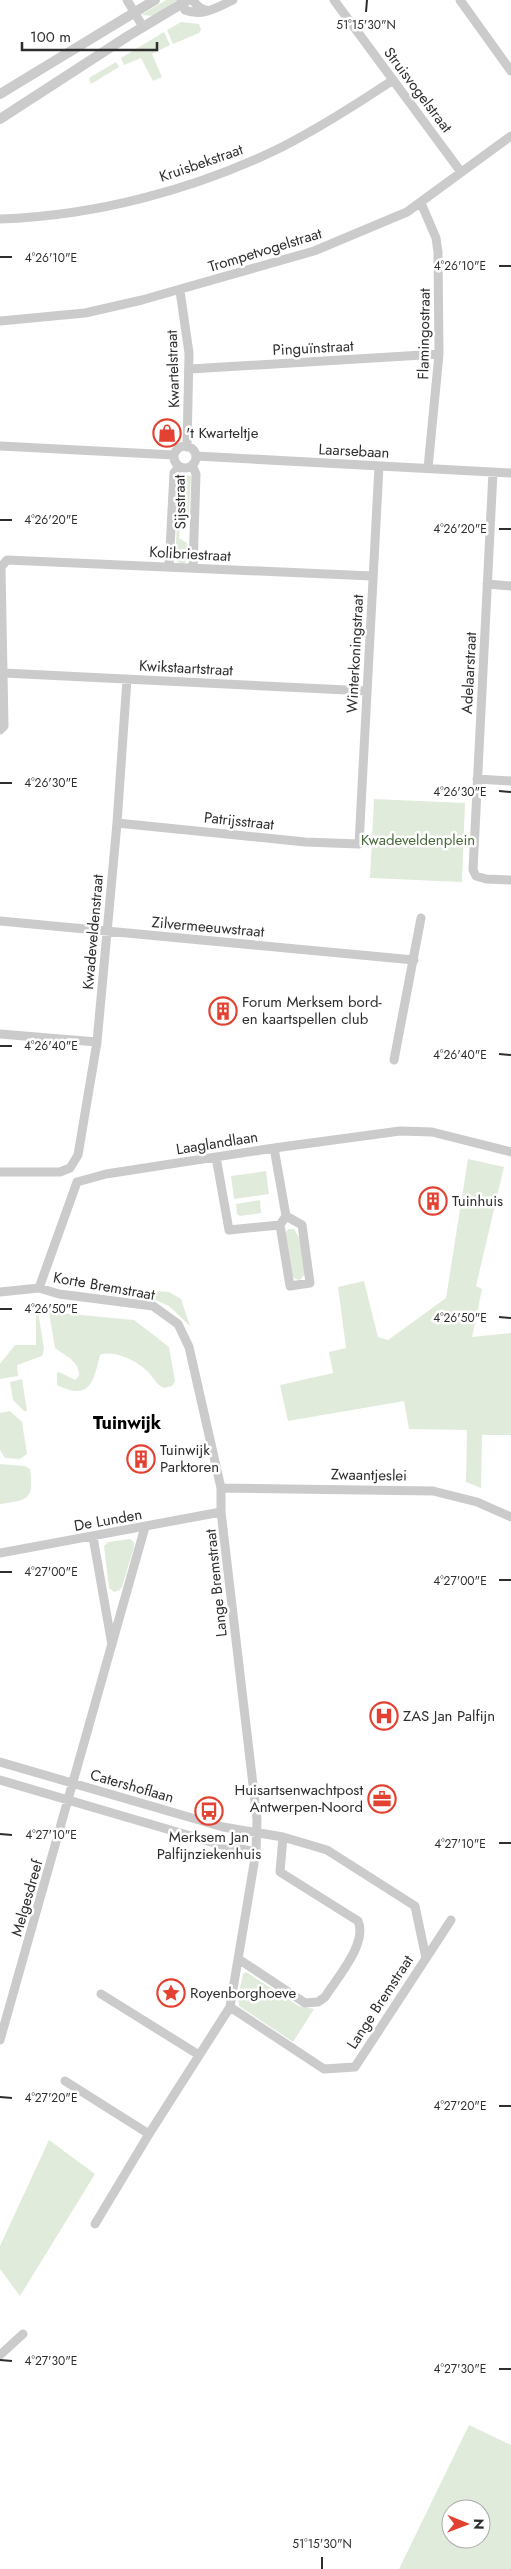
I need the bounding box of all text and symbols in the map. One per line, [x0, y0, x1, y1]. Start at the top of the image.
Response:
text: 51°15'30"N [336, 16, 396, 34]
scale bar [22, 20, 158, 52]
text: 100 m [30, 26, 71, 48]
street label: Struisvogelstraat [379, 43, 458, 138]
street label: Kruisbekstraat [156, 138, 246, 188]
street label: Trompetvogelstraat [206, 222, 325, 278]
text: 4°26'10"E [25, 249, 77, 267]
text: 4°26'10"E [434, 257, 486, 275]
street label: Flamingostraat [412, 288, 436, 380]
street label: Kwartelstraat [161, 329, 185, 408]
street label: Pinguïnstraat [272, 335, 354, 361]
shop icon: 't Kwarteltje [152, 418, 182, 448]
place label: 't Kwarteltje [186, 422, 259, 444]
street label: Laarsebaan [318, 438, 390, 464]
street label: Sijsstraat [169, 474, 191, 530]
text: 4°26'20"E [24, 511, 78, 529]
text: 4°26'20"E [433, 520, 487, 538]
street label: Kolibriestraat [149, 541, 232, 567]
street label: Winterkoningstraat [341, 594, 369, 714]
street label: Adelaarstraat [456, 631, 482, 715]
street label: Kwikstaartstraat [138, 655, 234, 681]
text: 4°26'30"E [24, 774, 78, 792]
text: 4°26'30"E [433, 783, 487, 801]
street label: Patrijsstraat [203, 806, 275, 836]
park label: Kwadeveldenplein [361, 829, 475, 851]
street label: Kwadeveldenstraat [77, 873, 109, 991]
street label: Zilvermeeuwstraat [151, 911, 266, 943]
place label: Forum Merksem bord- en kaartspellen club [242, 991, 382, 1030]
building icon: Forum Merksem bord- en kaartspellen club [208, 996, 238, 1026]
text: 4°26'40"E [24, 1037, 78, 1055]
text: 4°26'40"E [433, 1046, 487, 1064]
street label: Laaglandlaan [174, 1126, 260, 1160]
building icon: Tuinhuis [418, 1186, 448, 1216]
place label: Tuinhuis [452, 1190, 503, 1212]
street label: Korte Bremstraat [52, 1266, 157, 1306]
text: 4°26'50"E [24, 1300, 78, 1318]
text: 4°26'50"E [433, 1309, 487, 1327]
district label: Tuinwijk [93, 1410, 162, 1436]
place label: Tuinwijk Parktoren [160, 1439, 219, 1478]
building icon: Tuinwijk Parktoren [126, 1444, 156, 1474]
street label: Zwaantjeslei [331, 1463, 407, 1487]
street label: De Lunden [72, 1503, 144, 1537]
street label: Lange Bremstraat [199, 1528, 233, 1638]
text: 4°27'00"E [24, 1563, 78, 1581]
text: 4°27'00"E [433, 1572, 487, 1590]
hospital icon: ZAS Jan Palfijn [369, 1701, 399, 1731]
place label: ZAS Jan Palfijn [403, 1705, 495, 1727]
street label: Catershoflaan [88, 1764, 176, 1808]
place label: Huisartsenwachtpost Antwerpen-Noord [234, 1779, 363, 1818]
office icon: Huisartsenwachtpost Antwerpen-Noord [367, 1784, 397, 1814]
bus stop icon: Merksem Jan Palfijnziekenhuis [194, 1796, 224, 1826]
text: 4°27'10"E [25, 1826, 77, 1844]
place label: Merksem Jan Palfijnziekenhuis [157, 1826, 261, 1865]
text: 4°27'10"E [434, 1835, 486, 1853]
street label: Melgesdreef [6, 1856, 49, 1939]
street label: Lange Bremstraat [341, 1950, 419, 2053]
place icon: Royenborghoeve [156, 1978, 186, 2008]
place label: Royenborghoeve [190, 1982, 296, 2004]
text: 4°27'20"E [24, 2089, 78, 2107]
text: 4°27'20"E [433, 2097, 487, 2115]
text: 4°27'30"E [25, 2352, 77, 2370]
text: 4°27'30"E [434, 2360, 486, 2378]
north arrow [441, 2499, 491, 2549]
text: N [469, 2518, 489, 2530]
text: 51°15'30"N [292, 2535, 352, 2553]

